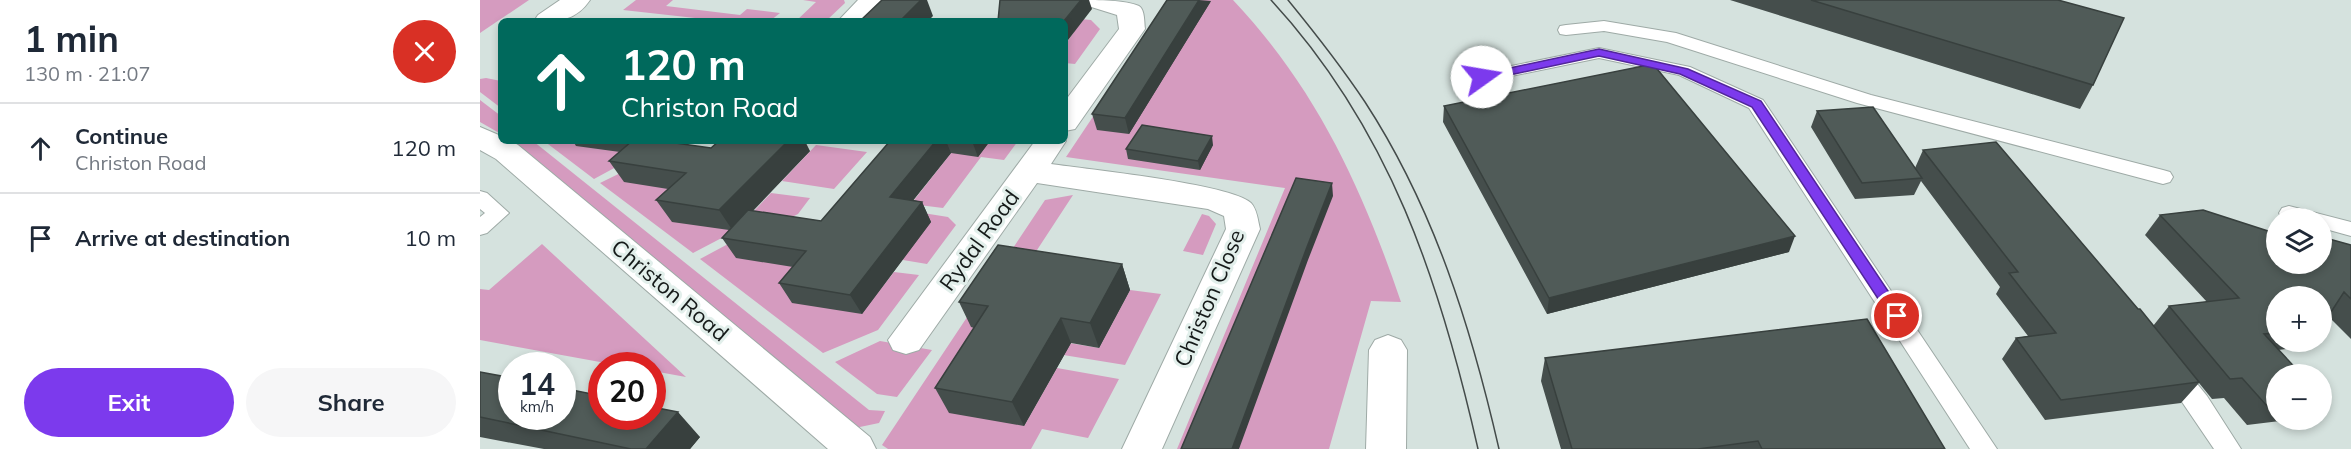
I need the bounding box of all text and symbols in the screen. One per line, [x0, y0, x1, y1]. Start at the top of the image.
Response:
text: 1 min [24, 16, 119, 61]
button: close [393, 20, 456, 83]
text: 120 m [621, 38, 746, 91]
icon: ahead [522, 42, 600, 120]
position arrow [1450, 45, 1514, 109]
text: 130 m · 21:07 [24, 61, 150, 86]
text: Christon Road [621, 90, 799, 124]
text: Continue [75, 122, 168, 150]
icon: ahead [24, 132, 57, 165]
text: 120 m [391, 134, 456, 162]
text: Christon Road [75, 150, 207, 175]
street label: Rydal Road [933, 184, 1025, 296]
map controls [2266, 208, 2332, 430]
button: layers [2266, 208, 2332, 274]
icon: arrive [24, 222, 57, 255]
text: Arrive at destination [75, 224, 290, 252]
text: 10 m [405, 224, 456, 252]
street label: Christon Close [1167, 225, 1251, 371]
street label: Christon Road [606, 233, 734, 347]
button: + [2266, 286, 2332, 352]
pin [1871, 290, 1922, 341]
icon: arrive [1880, 299, 1913, 332]
speed limit sign: 20 [588, 352, 666, 430]
button: − [2266, 364, 2332, 430]
text: 14 [519, 365, 555, 403]
button: Exit [24, 368, 234, 437]
button: Share [246, 368, 456, 437]
text: km/h [520, 397, 554, 416]

